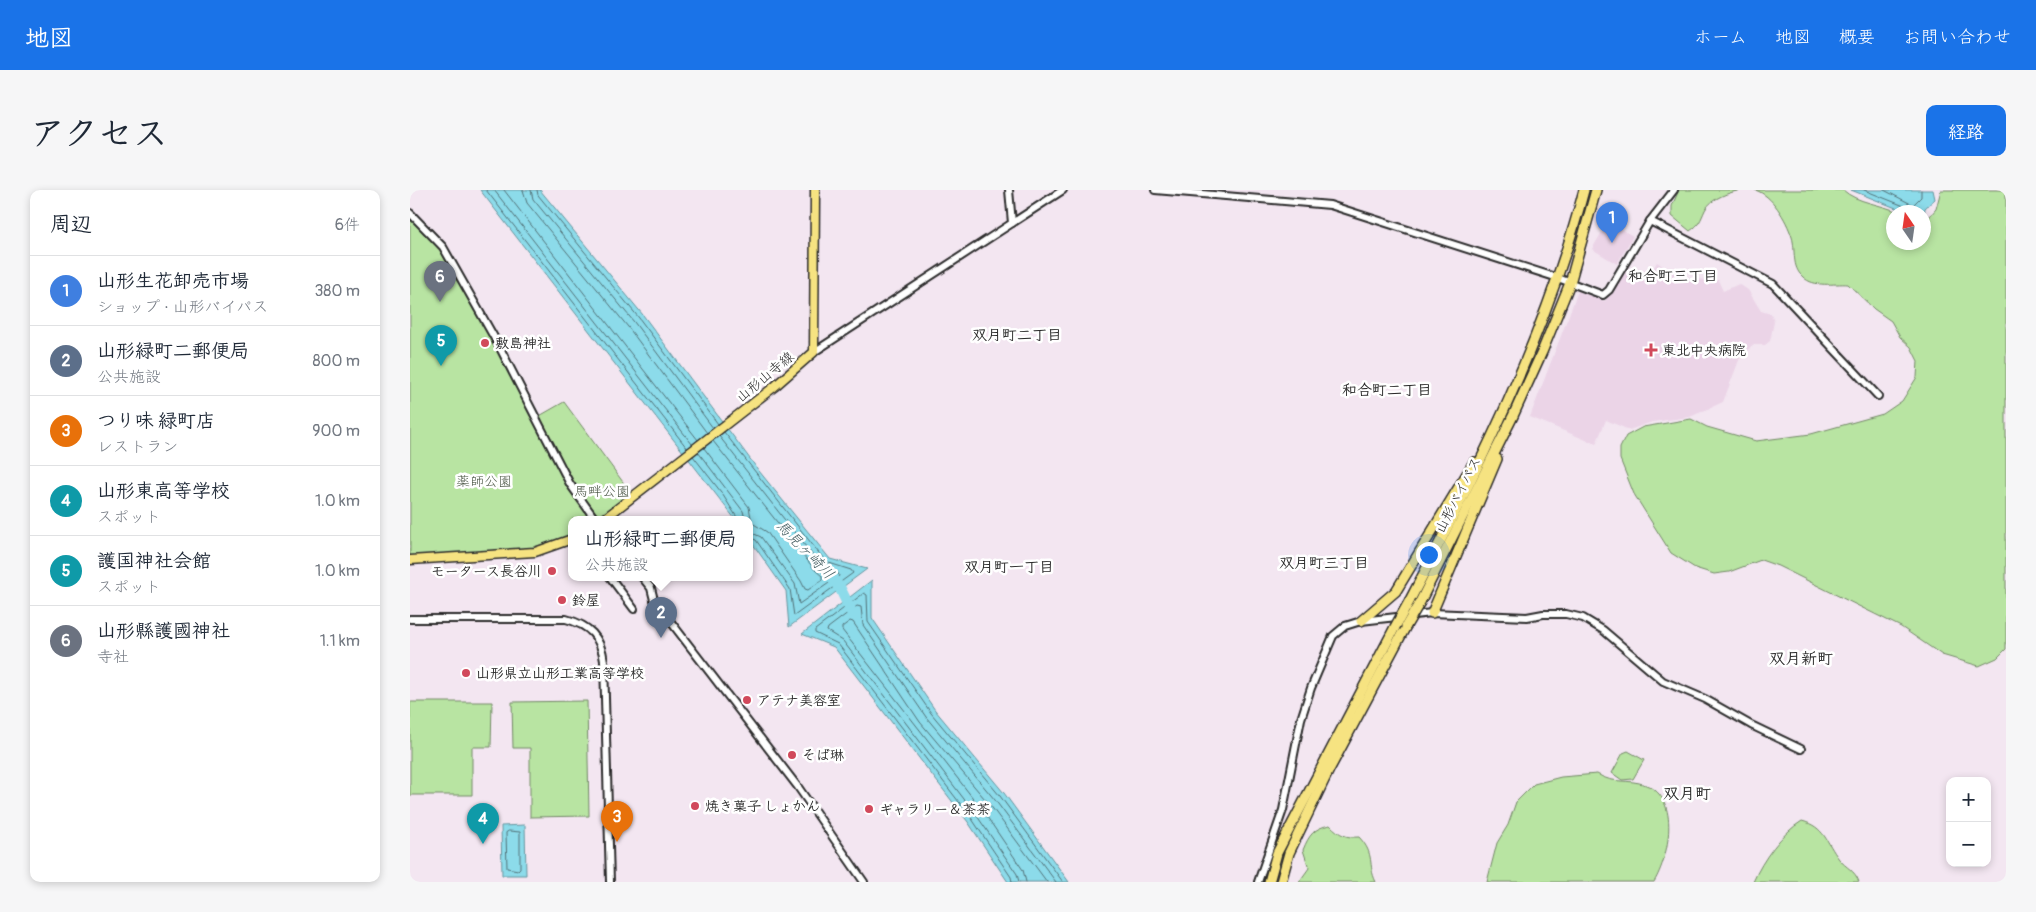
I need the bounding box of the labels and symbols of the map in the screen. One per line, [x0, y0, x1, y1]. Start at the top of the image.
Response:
pin: 1 [1596, 202, 1628, 243]
north arrow [1886, 205, 1931, 250]
pin: 6 [424, 261, 456, 302]
district label: 和合町三丁目 [1628, 267, 1718, 286]
pin: 5 [425, 325, 457, 366]
district label: 双月町二丁目 [972, 326, 1062, 345]
place label: 敷島神社 [495, 335, 551, 352]
marker: 敷島神社 [479, 337, 491, 349]
place label: 東北中央病院 [1662, 342, 1746, 359]
marker: 東北中央病院 [1644, 343, 1658, 357]
street label: 山形山寺線 [733, 348, 797, 406]
district label: 和合町二丁目 [1342, 381, 1432, 400]
street label: 山形バイパス [1431, 454, 1485, 536]
park label: 薬師公園 [456, 473, 512, 490]
park label: 馬畔公園 [574, 483, 630, 500]
water label: 馬見ヶ崎川 [772, 516, 838, 584]
your location [1416, 542, 1442, 568]
district label: 双月町三丁目 [1279, 554, 1369, 573]
district label: 双月町一丁目 [964, 558, 1054, 577]
place label: モータース長谷川 [431, 563, 542, 580]
marker: モータース長谷川 [546, 565, 558, 577]
place label: 鈴屋 [572, 592, 600, 609]
marker: 鈴屋 [556, 594, 568, 606]
pin: 2 [645, 597, 677, 638]
district label: 双月新町 [1769, 649, 1833, 669]
place label: 山形県立山形工業高等学校 [476, 665, 644, 682]
marker: 山形県立山形工業高等学校 [460, 667, 472, 679]
place label: アテナ美容室 [757, 692, 841, 709]
marker: アテナ美容室 [741, 694, 753, 706]
place label: そば琳 [802, 747, 844, 764]
marker: そば琳 [786, 749, 798, 761]
district label: 双月町 [1663, 784, 1711, 804]
place label: 焼き菓子 しょかん [705, 798, 820, 815]
marker: 焼き菓子 しょかん [689, 800, 701, 812]
pin: 3 [601, 801, 633, 842]
place label: ギャラリー＆茶茶 [879, 801, 990, 818]
pin: 4 [467, 803, 499, 844]
marker: ギャラリー＆茶茶 [863, 803, 875, 815]

